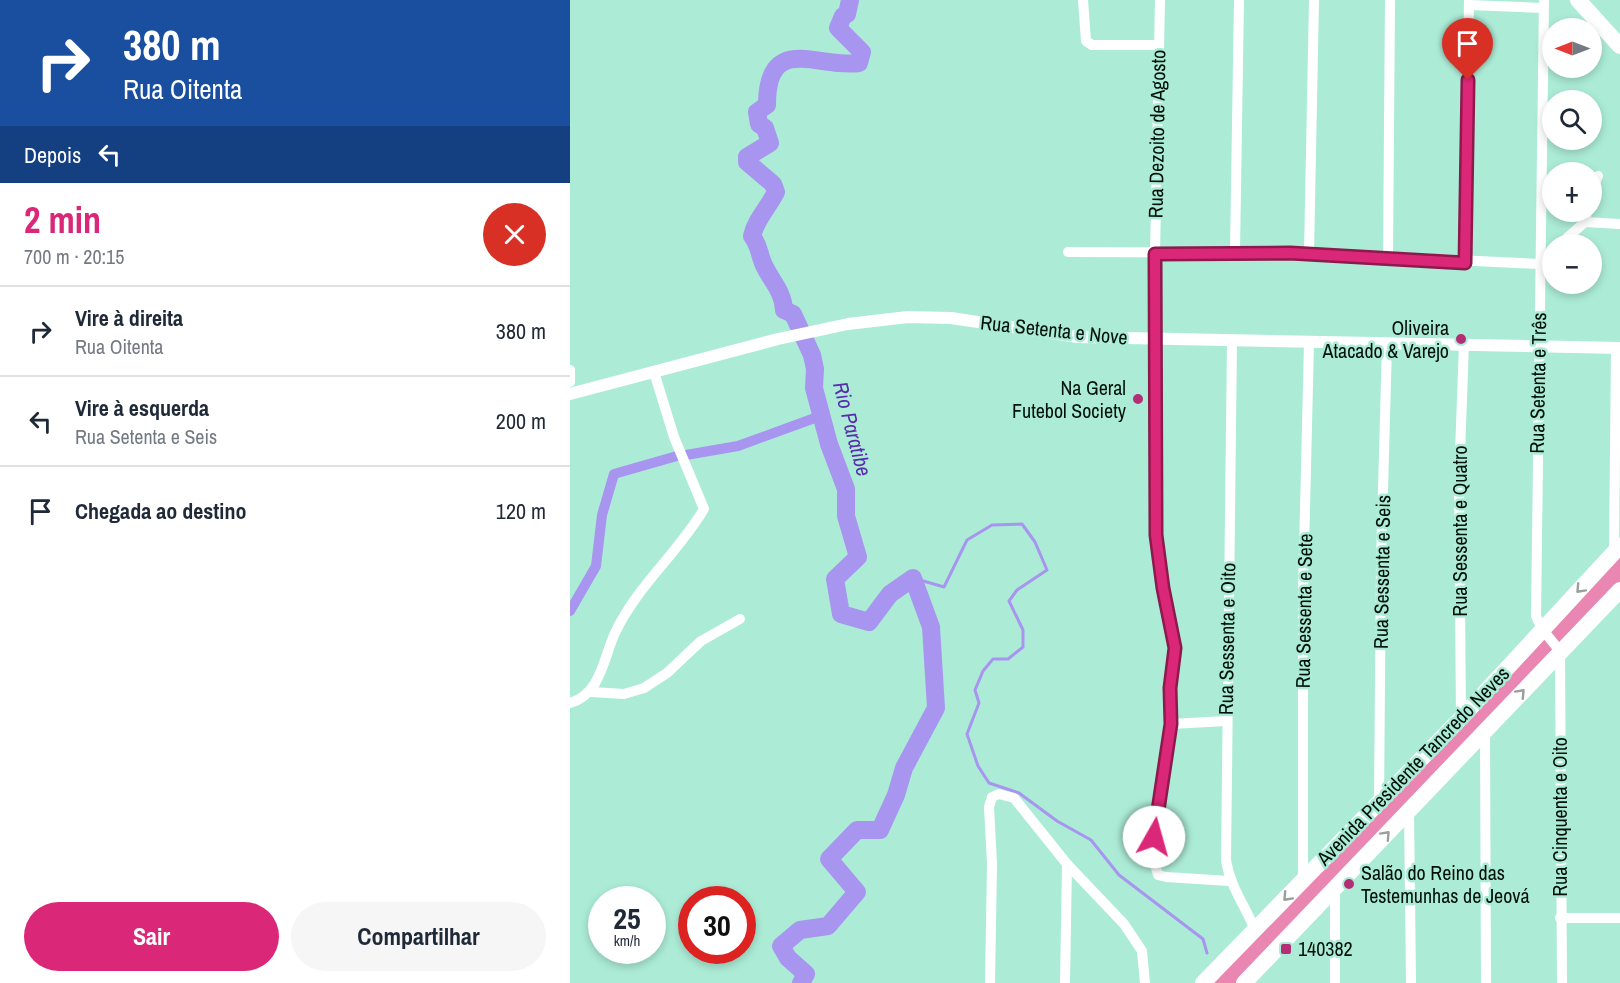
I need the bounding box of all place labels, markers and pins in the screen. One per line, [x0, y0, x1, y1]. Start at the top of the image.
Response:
pin [1442, 18, 1493, 80]
place label: Oliveira Atacado & Varejo [1322, 314, 1449, 364]
marker: Oliveira Atacado & Varejo [1454, 332, 1468, 346]
place label: Na Geral Futebol Society [1012, 374, 1127, 424]
marker: Na Geral Futebol Society [1131, 392, 1145, 406]
place label: Salão do Reino das Testemunhas de Jeová [1361, 859, 1530, 909]
marker: Salão do Reino das Testemunhas de Jeová [1342, 877, 1356, 891]
place label: 140382 [1298, 935, 1353, 962]
marker: 140382 [1279, 942, 1293, 956]

